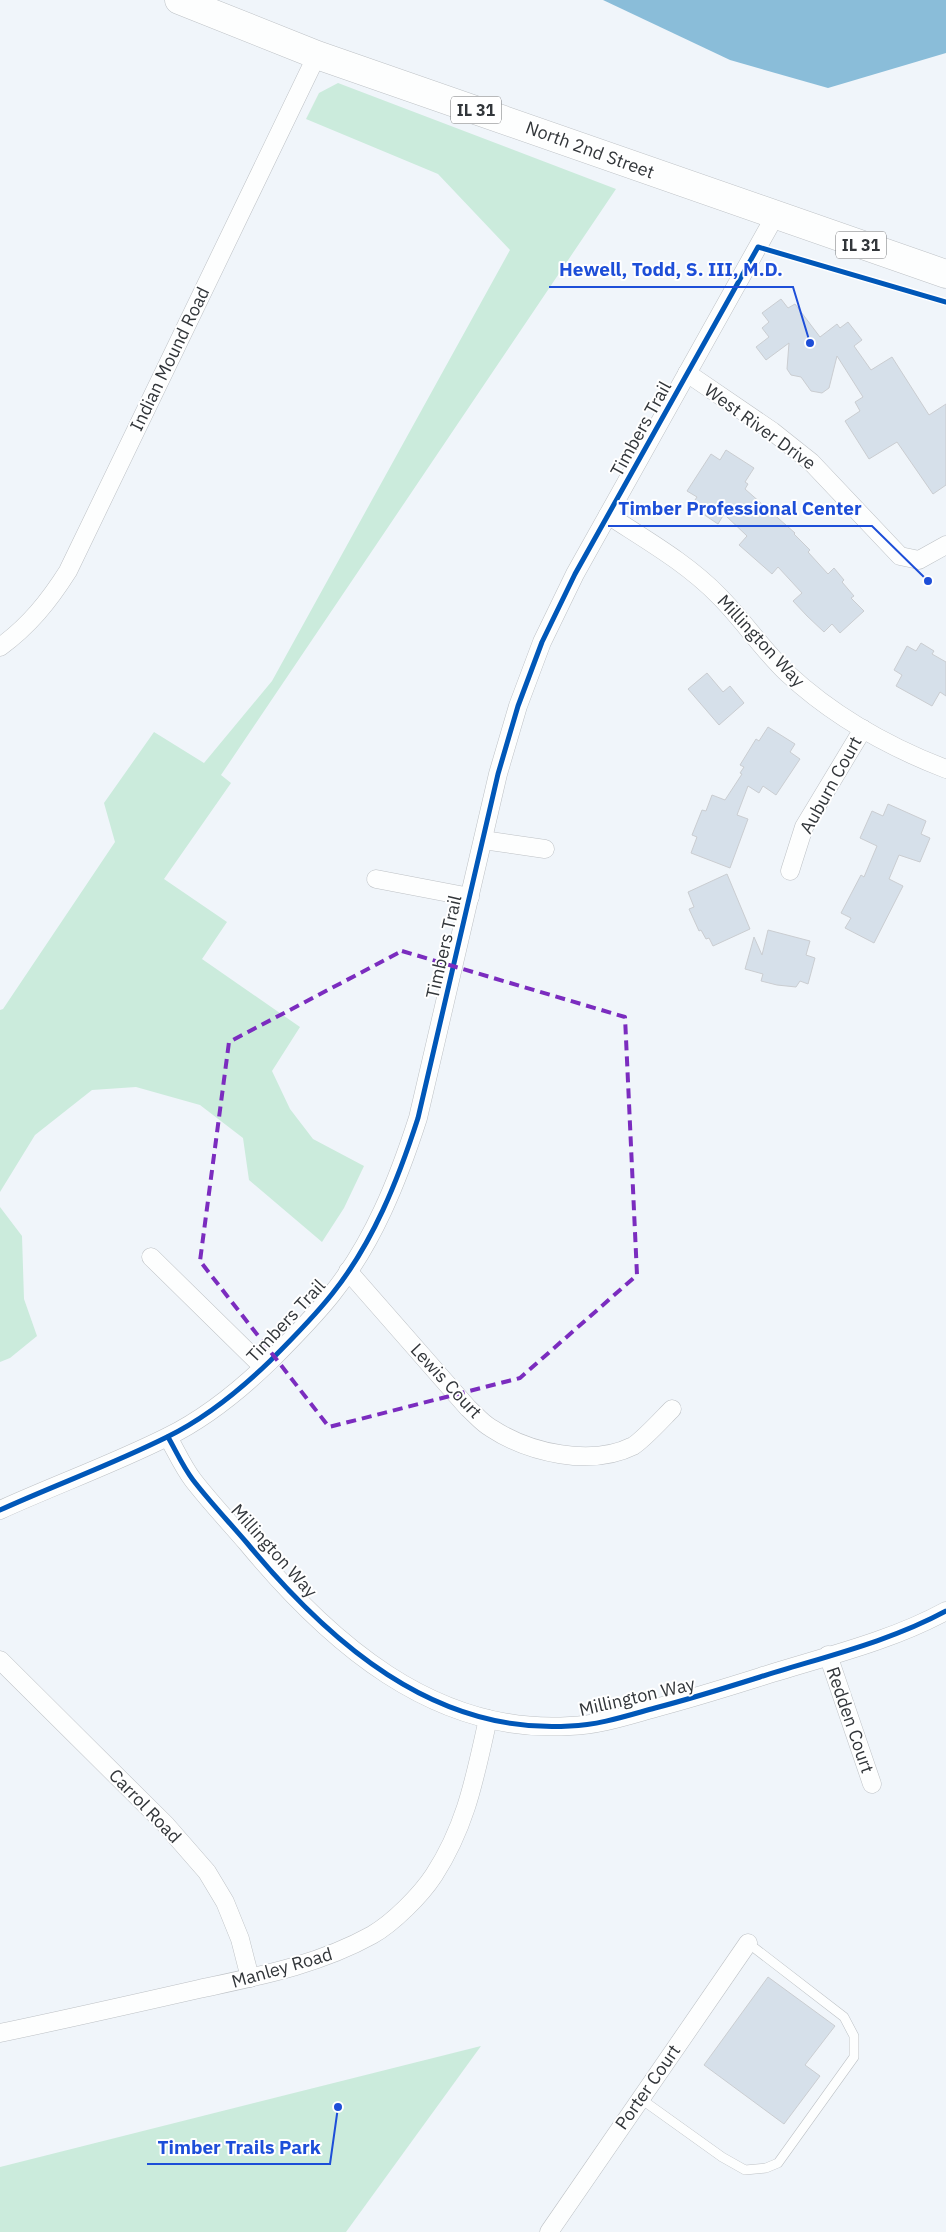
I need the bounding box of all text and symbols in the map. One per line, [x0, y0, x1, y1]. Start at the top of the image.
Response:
road number: IL 31 [451, 96, 501, 124]
street label: North 2nd Street [523, 116, 658, 183]
road number: IL 31 [836, 232, 886, 258]
callout: Hewell, Todd, S. III, M.D. [549, 253, 793, 287]
text: Hewell, Todd, S. III, M.D. [559, 257, 783, 281]
street label: Indian Mound Road [125, 283, 214, 435]
street label: Timbers Trail [605, 377, 676, 480]
street label: West River Drive [700, 378, 821, 475]
callout: Timber Professional Center [608, 492, 872, 526]
text: Timber Professional Center [618, 496, 862, 520]
street label: Millington Way [713, 590, 810, 692]
street label: Auburn Court [794, 732, 867, 838]
street label: Timbers Trail [420, 893, 467, 1001]
street label: Timbers Trail [241, 1274, 330, 1367]
street label: Lewis Court [406, 1338, 487, 1423]
street label: Millington Way [226, 1499, 322, 1602]
street label: Redden Court [822, 1664, 879, 1776]
street label: Millington Way [577, 1672, 697, 1721]
street label: Carrol Road [104, 1764, 186, 1848]
street label: Manley Road [229, 1942, 335, 1993]
street label: Porter Court [610, 2040, 685, 2134]
callout: Timber Trails Park [147, 2130, 330, 2164]
text: Timber Trails Park [157, 2135, 321, 2159]

